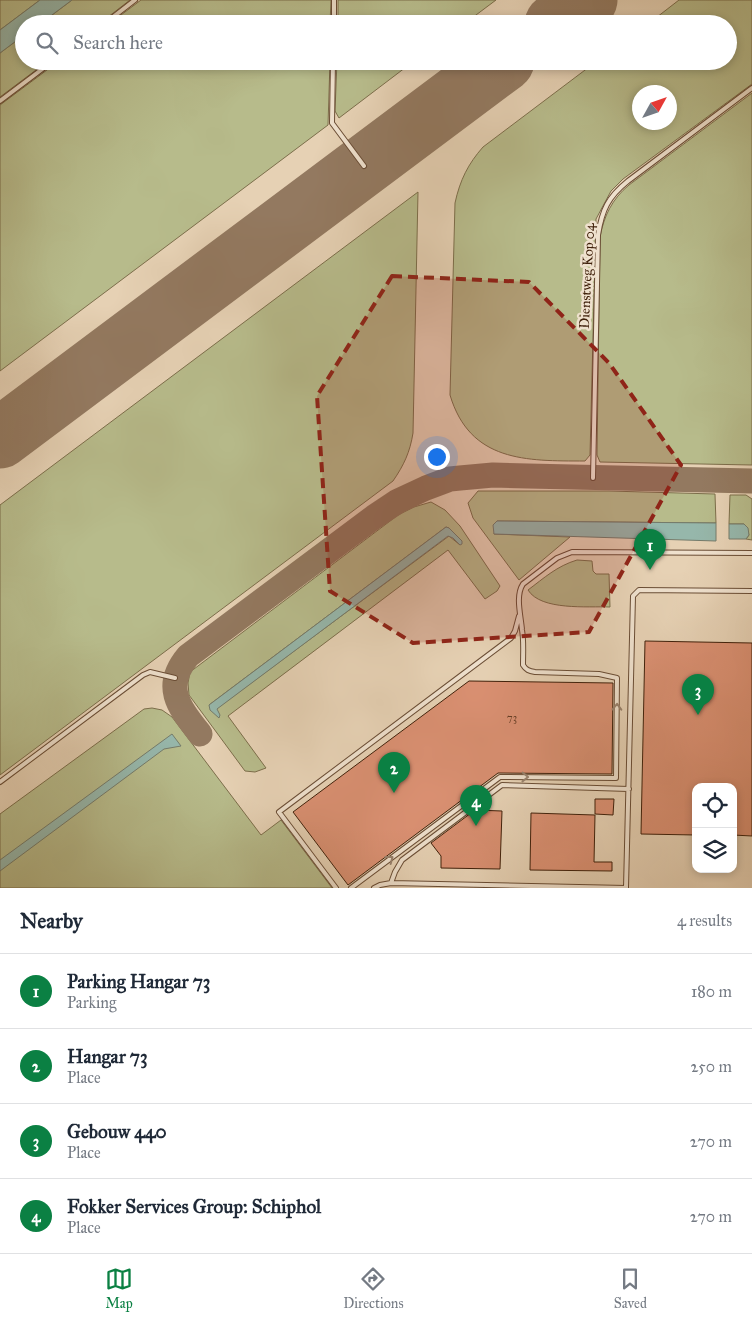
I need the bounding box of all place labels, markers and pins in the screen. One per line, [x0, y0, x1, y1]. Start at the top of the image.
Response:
pin: 1 [634, 529, 666, 570]
pin: 3 [682, 674, 714, 715]
pin: 2 [378, 752, 410, 793]
pin: 4 [460, 785, 492, 826]

